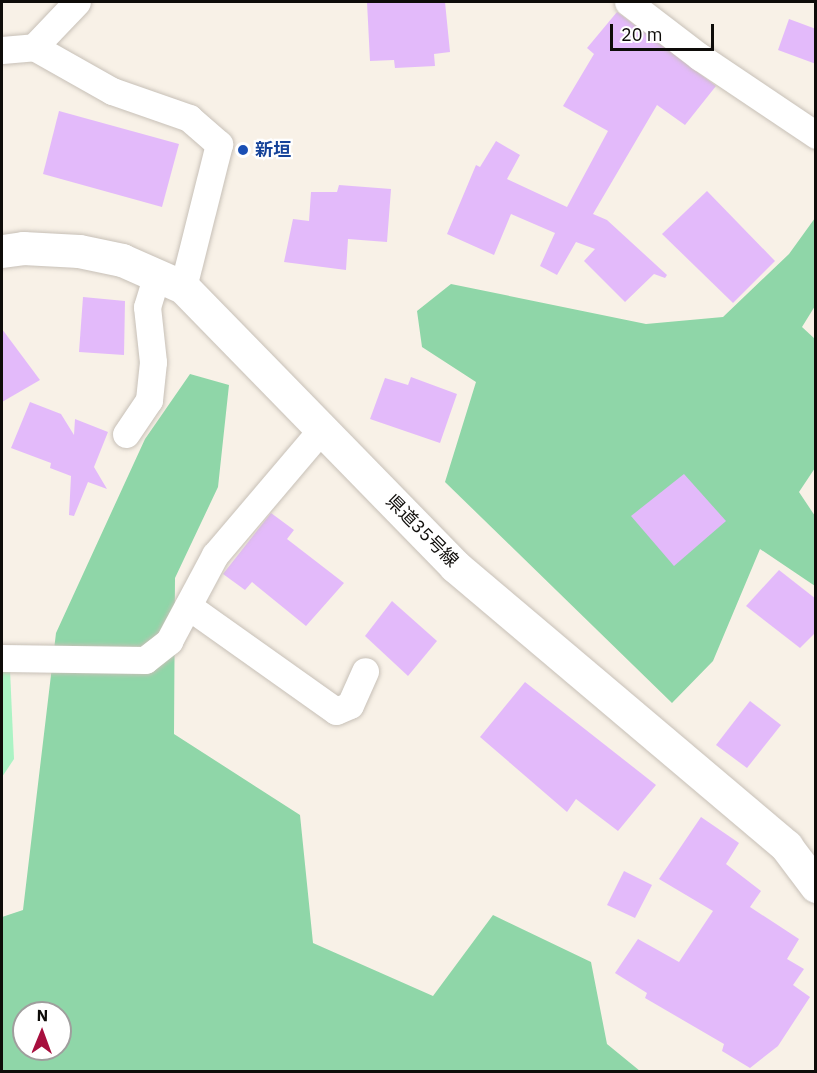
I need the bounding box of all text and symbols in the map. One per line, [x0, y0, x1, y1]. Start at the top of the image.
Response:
scale bar [613, 12, 716, 50]
text: 20 m [621, 23, 663, 46]
place label: 新垣 [255, 139, 291, 161]
marker: 新垣 [236, 143, 250, 157]
street label: 県道35号線 [381, 490, 463, 572]
north arrow [12, 1001, 72, 1061]
text: N [36, 1005, 48, 1025]

